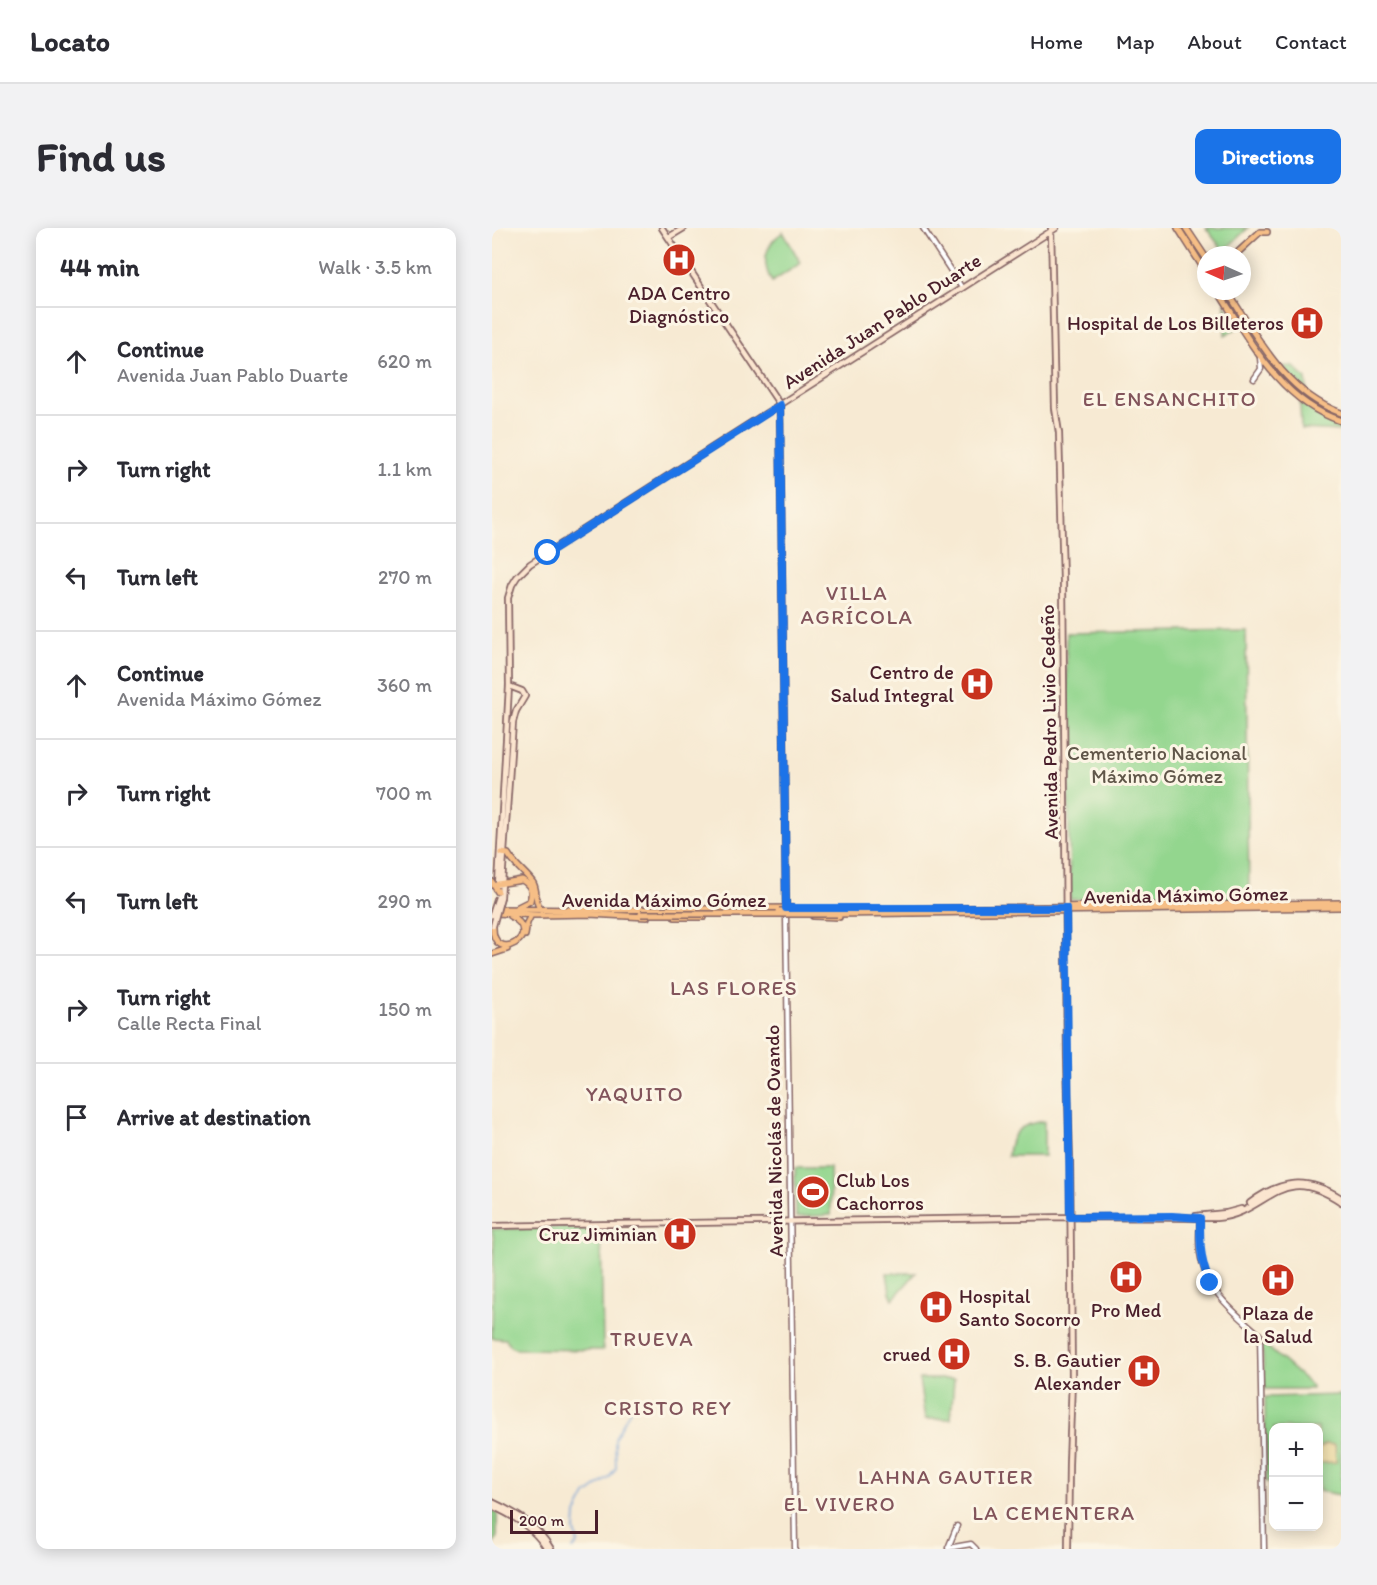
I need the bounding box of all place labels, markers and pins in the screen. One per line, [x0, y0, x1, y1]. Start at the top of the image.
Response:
hospital icon: ADA Centro Diagnóstico [661, 242, 697, 278]
place label: ADA Centro Diagnóstico [628, 281, 730, 328]
hospital icon: Hospital de Los Billeteros [1289, 305, 1325, 341]
place label: Hospital de Los Billeteros [1067, 311, 1284, 335]
place label: Centro de Salud Integral [830, 660, 954, 707]
hospital icon: Centro de Salud Integral [959, 666, 995, 702]
place label: Club Los Cachorros [836, 1168, 924, 1215]
sports icon: Club Los Cachorros [795, 1174, 831, 1210]
hospital icon: Cruz Jiminian [662, 1216, 698, 1252]
place label: Cruz Jiminian [539, 1222, 657, 1246]
hospital icon: Pro Med [1108, 1259, 1144, 1295]
hospital icon: Plaza de la Salud [1260, 1262, 1296, 1298]
place label: Hospital Santo Socorro [959, 1284, 1081, 1331]
hospital icon: Hospital Santo Socorro [918, 1289, 954, 1325]
place label: Pro Med [1091, 1298, 1162, 1322]
place label: Plaza de la Salud [1242, 1301, 1314, 1348]
hospital icon: crued [936, 1336, 972, 1372]
place label: crued [883, 1342, 931, 1366]
place label: S. B. Gautier Alexander [1013, 1348, 1121, 1395]
hospital icon: S. B. Gautier Alexander [1126, 1353, 1162, 1389]

